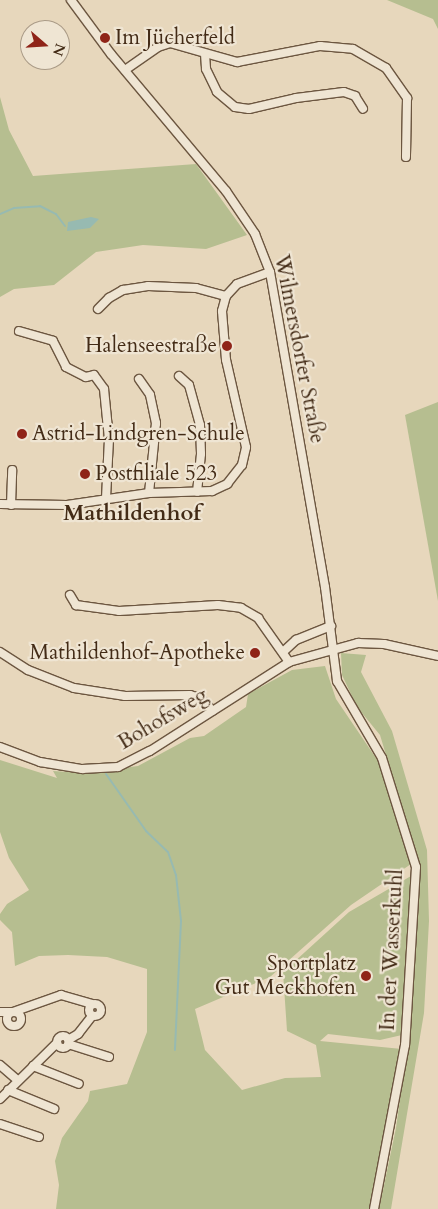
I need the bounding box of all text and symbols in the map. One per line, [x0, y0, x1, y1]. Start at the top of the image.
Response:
north arrow [20, 20, 70, 70]
place label: Im Jücherfeld [115, 25, 235, 51]
marker: Im Jücherfeld [99, 32, 111, 44]
text: N [48, 41, 70, 59]
street label: Wilmersdorfer Straße [268, 252, 330, 446]
place label: Halenseestraße [85, 333, 217, 359]
marker: Halenseestraße [221, 340, 233, 352]
place label: Astrid-Lindgren-Schule [32, 421, 245, 447]
marker: Astrid-Lindgren-Schule [16, 428, 28, 440]
place label: Postfiliale 523 [95, 461, 217, 487]
marker: Postfiliale 523 [79, 468, 91, 480]
district label: Mathildenhof [63, 501, 201, 527]
place label: Mathildenhof-Apotheke [30, 640, 245, 666]
marker: Mathildenhof-Apotheke [249, 647, 261, 659]
street label: Bohofsweg [114, 682, 212, 756]
street label: In der Wasserkuhl [375, 869, 409, 1031]
place label: Sportplatz Gut Meckhofen [215, 951, 356, 1001]
marker: Sportplatz Gut Meckhofen [360, 970, 372, 982]

